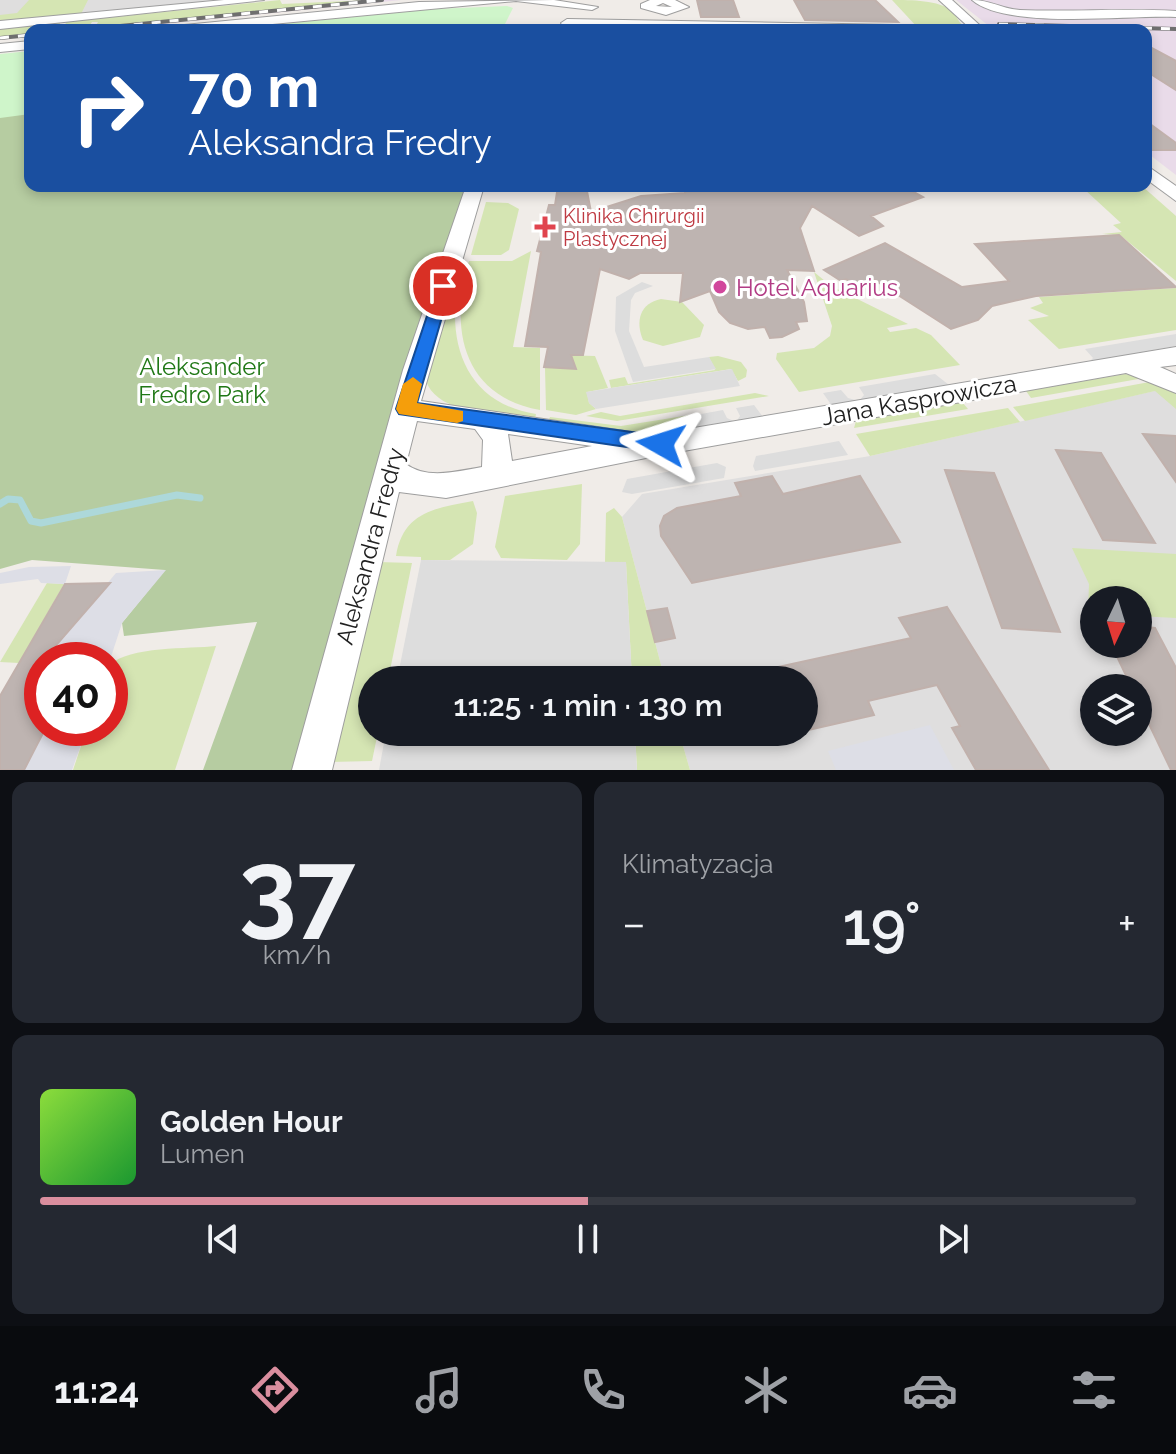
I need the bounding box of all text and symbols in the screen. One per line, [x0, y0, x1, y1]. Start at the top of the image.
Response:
text: 70 m [188, 54, 319, 120]
icon: right [56, 56, 160, 160]
text: Aleksandra Fredry [188, 121, 492, 163]
place label: Klinika Chirurgii Plastycznej [563, 204, 705, 251]
marker: Klinika Chirurgii Plastycznej [534, 216, 556, 238]
pin [409, 252, 477, 320]
icon: arrive [421, 264, 465, 308]
place label: Hotel Aquarius [736, 273, 898, 302]
marker: Hotel Aquarius [711, 278, 729, 296]
park label: Aleksander Fredro Park [138, 352, 266, 409]
street label: Jana Kasprowicza [819, 369, 1019, 431]
position arrow [619, 402, 703, 486]
street label: Aleksandra Fredry [330, 444, 410, 648]
north arrow [1080, 586, 1152, 658]
map controls [1080, 586, 1152, 746]
speed limit sign: 40 [24, 642, 128, 746]
button: layers [1080, 674, 1152, 746]
text: 11:25 · 1 min · 130 m [453, 688, 723, 723]
text: 37 [239, 827, 355, 949]
text: Klimatyzacja [622, 849, 773, 879]
text: 19° [842, 889, 921, 959]
text: − [622, 898, 646, 949]
text: + [1118, 898, 1136, 949]
text: km/h [263, 940, 331, 970]
text: Golden Hour [160, 1104, 343, 1139]
text: Lumen [160, 1139, 245, 1169]
icon: previous [201, 1217, 245, 1261]
icon: pause [566, 1217, 610, 1261]
icon: next [931, 1217, 975, 1261]
icon: directions [247, 1362, 303, 1418]
icon: music [411, 1362, 467, 1418]
icon: phone [575, 1362, 631, 1418]
icon: climate [738, 1362, 794, 1418]
icon: car [902, 1362, 958, 1418]
icon: filters [1066, 1362, 1122, 1418]
text: 11:24 [54, 1369, 139, 1411]

